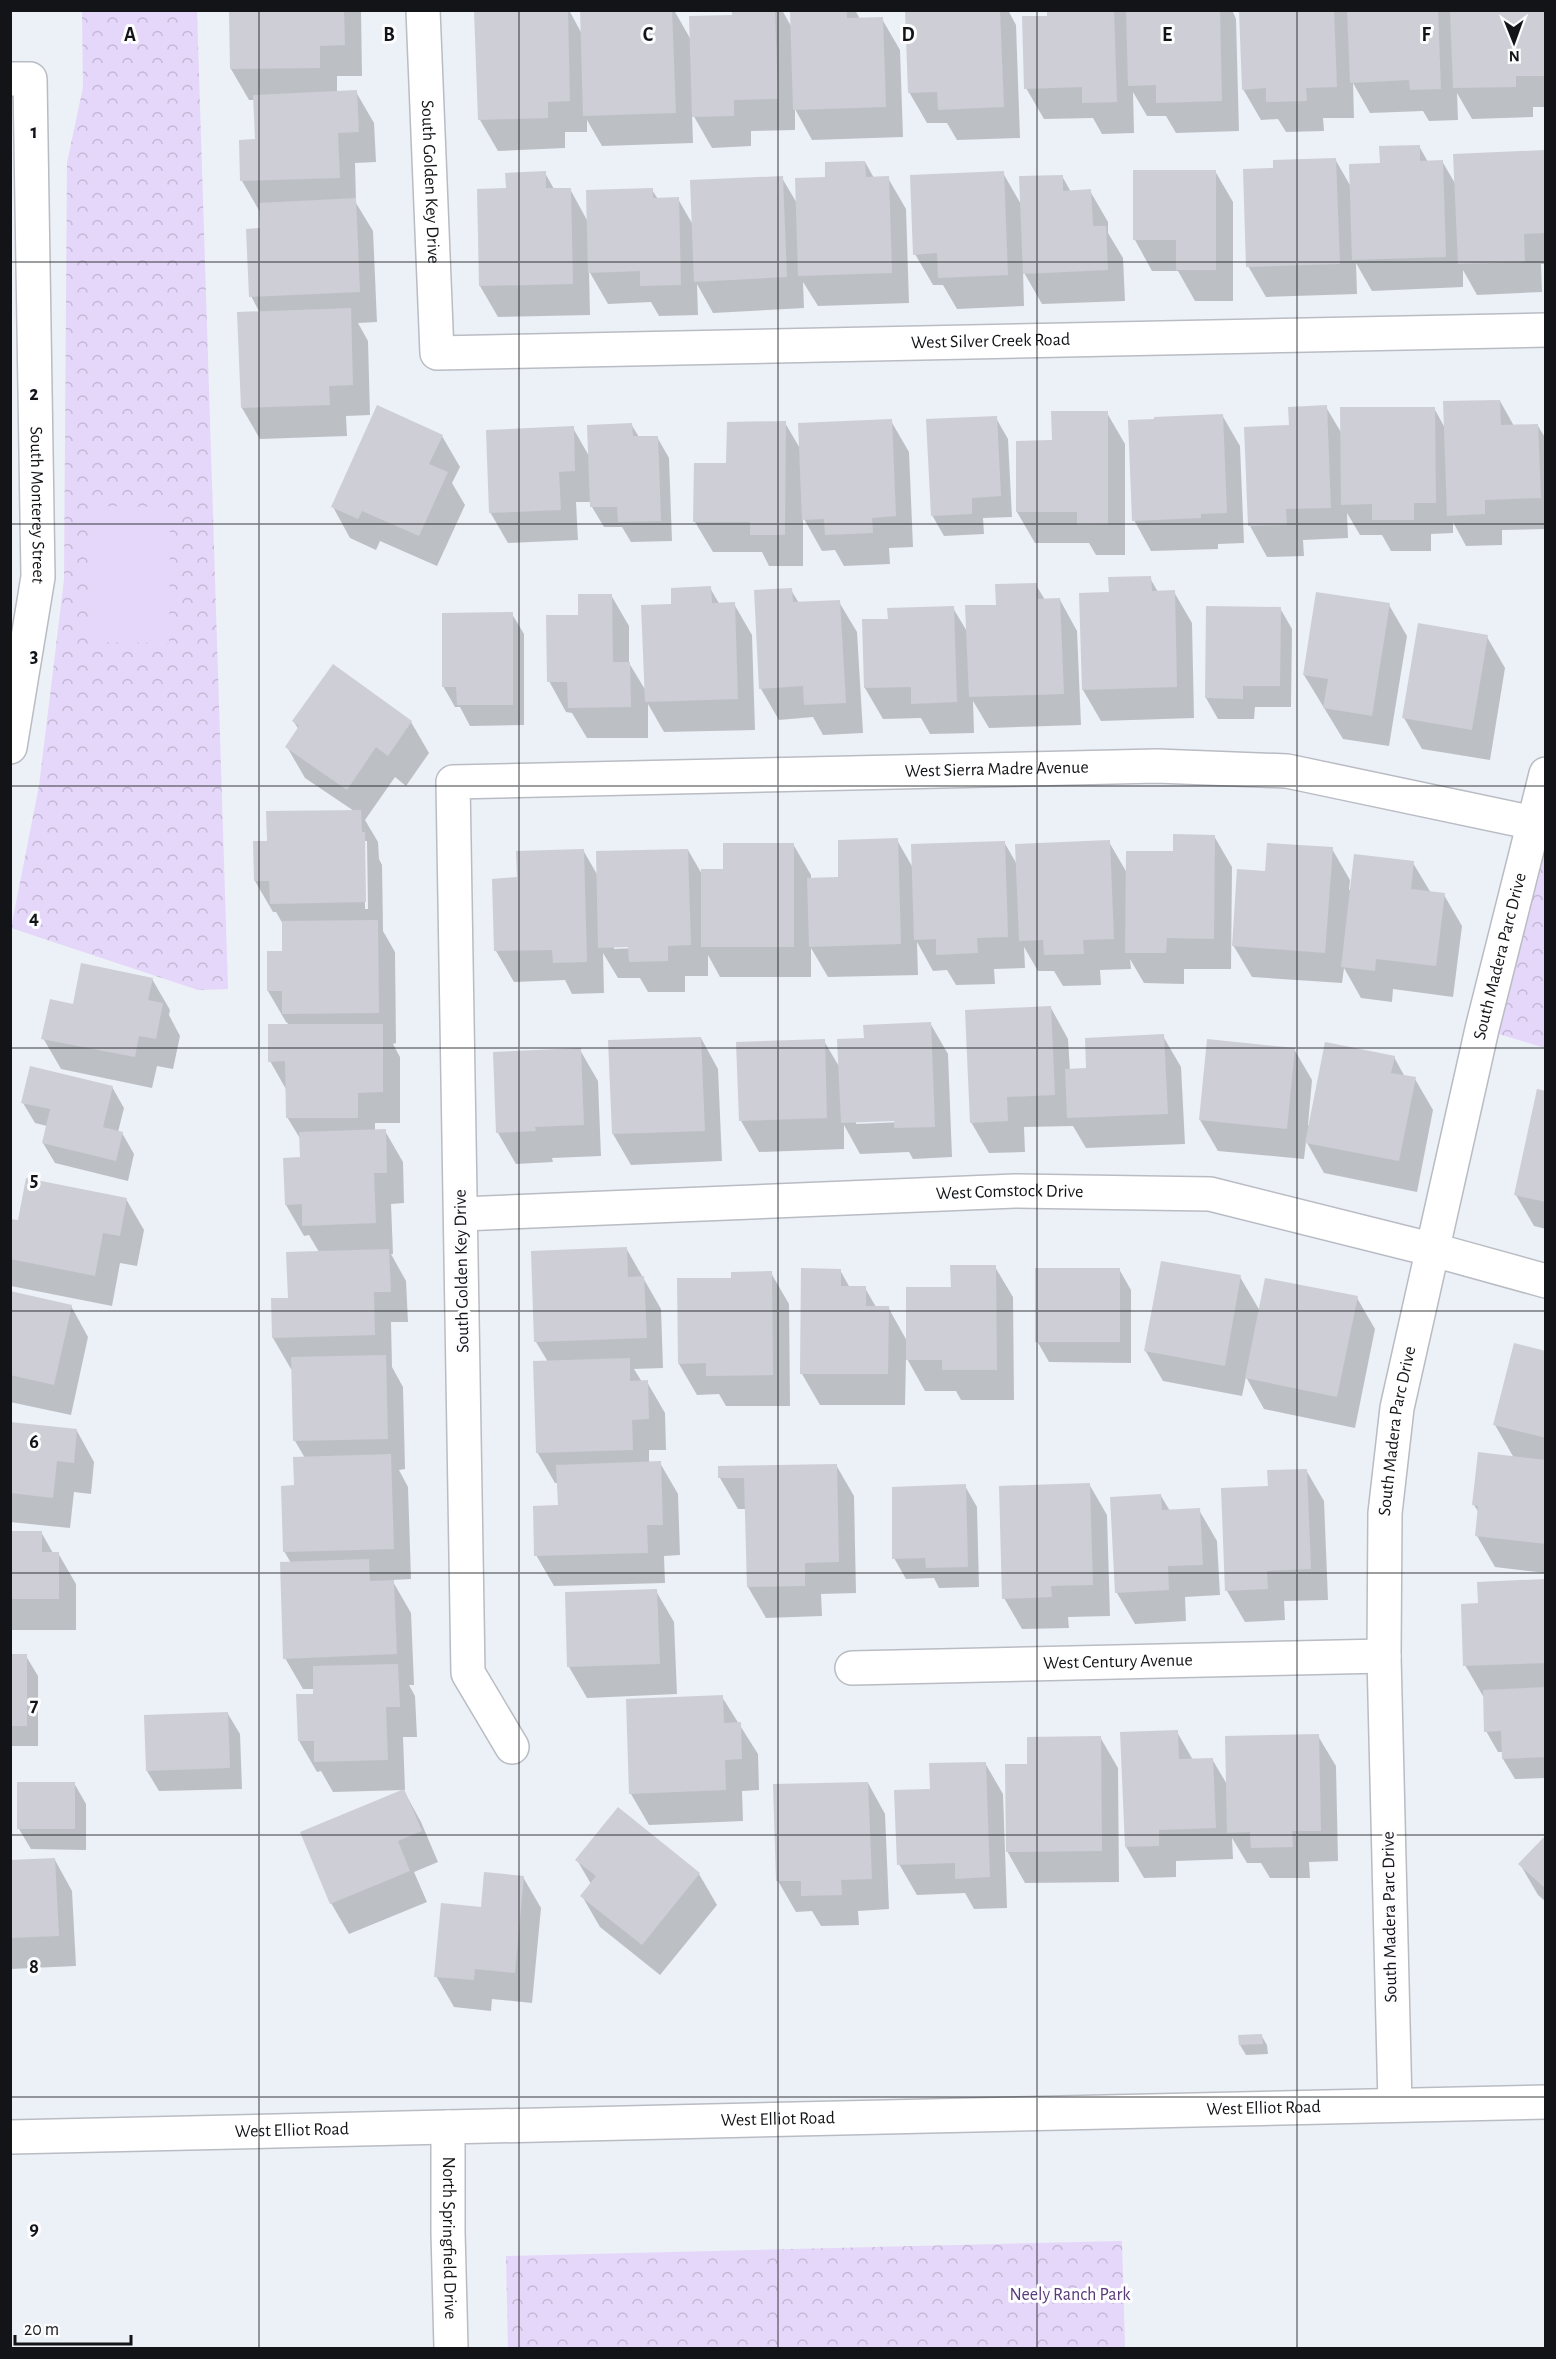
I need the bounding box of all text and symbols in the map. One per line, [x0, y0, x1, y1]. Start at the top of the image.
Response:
north arrow [1484, 12, 1544, 72]
text: A [124, 25, 136, 45]
text: B [383, 25, 395, 45]
text: C [643, 25, 654, 45]
text: D [901, 25, 915, 45]
text: E [1162, 25, 1172, 45]
text: F [1421, 25, 1431, 45]
text: N [1509, 48, 1520, 64]
street label: South Golden Key Drive [418, 100, 442, 264]
text: 1 [30, 122, 38, 142]
street label: West Silver Creek Road [911, 331, 1070, 352]
text: 2 [29, 384, 39, 404]
street label: South Monterey Street [27, 426, 47, 585]
text: 3 [30, 646, 38, 666]
street label: West Sierra Madre Avenue [904, 759, 1089, 781]
street label: South Madera Parc Drive [1471, 871, 1530, 1042]
text: 4 [29, 908, 39, 928]
text: 5 [30, 1170, 38, 1190]
street label: West Comstock Drive [935, 1182, 1084, 1203]
street label: South Golden Key Drive [452, 1189, 472, 1353]
street label: South Madera Parc Drive [1376, 1345, 1420, 1517]
text: 6 [29, 1432, 39, 1452]
street label: West Century Avenue [1043, 1651, 1193, 1673]
text: 7 [30, 1695, 39, 1715]
street label: South Madera Parc Drive [1380, 1831, 1400, 2003]
text: 8 [29, 1957, 39, 1977]
street label: West Elliot Road [1206, 2098, 1321, 2119]
street label: West Elliot Road [720, 2109, 835, 2130]
street label: West Elliot Road [235, 2120, 349, 2141]
street label: North Springfield Drive [439, 2157, 459, 2320]
text: 9 [29, 2219, 39, 2239]
park label: Neely Ranch Park [1010, 2286, 1131, 2304]
scale bar [15, 2308, 130, 2346]
text: 20 m [24, 2321, 59, 2339]

